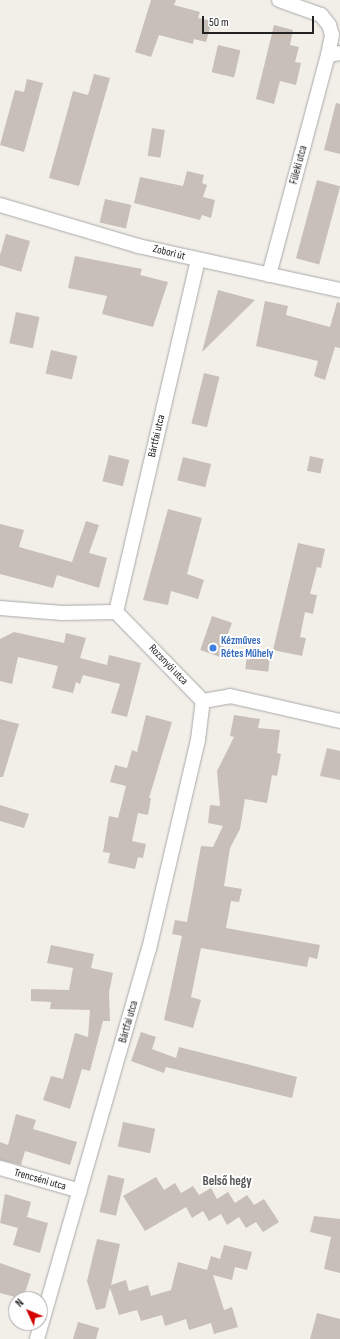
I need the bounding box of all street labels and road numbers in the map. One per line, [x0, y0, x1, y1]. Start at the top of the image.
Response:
street label: Füleki utca [288, 144, 310, 186]
street label: Zobori út [151, 243, 187, 263]
street label: Bártfai utca [146, 413, 168, 459]
street label: Rozsnyói utca [146, 642, 190, 688]
street label: Bártfai utca [117, 999, 141, 1045]
street label: Trencséni utca [13, 1166, 67, 1194]

